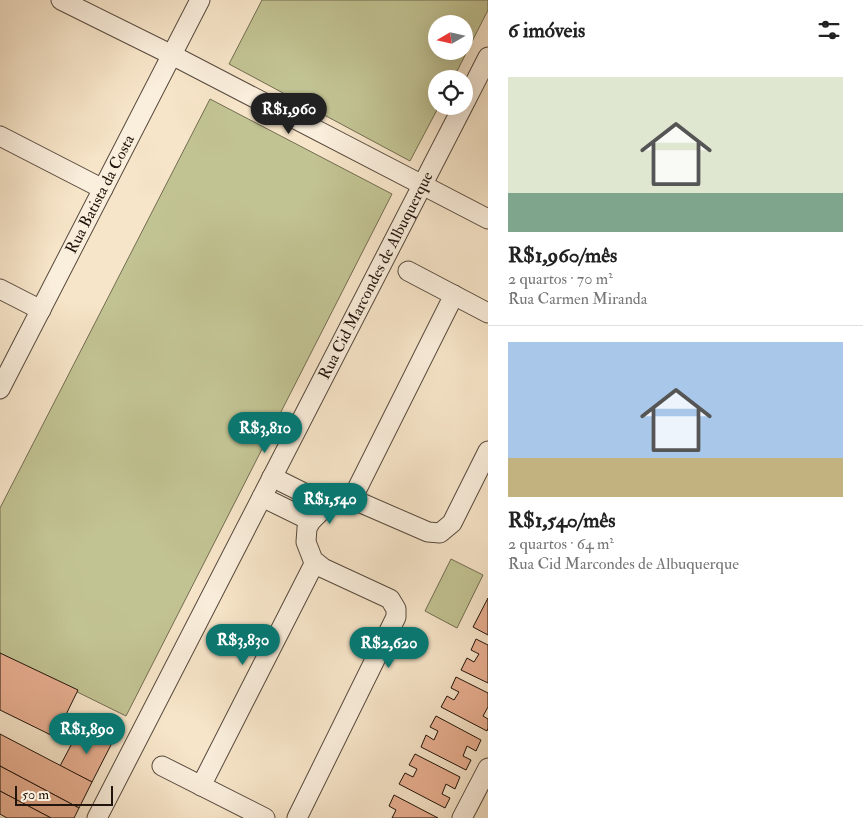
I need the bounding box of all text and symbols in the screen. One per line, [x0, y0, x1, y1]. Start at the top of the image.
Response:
north arrow [428, 15, 472, 60]
map controls [428, 15, 473, 115]
icon: filters [815, 16, 843, 44]
text: 6 imóveis [508, 17, 585, 44]
button: locate [428, 70, 473, 115]
pin: R$1,960 [243, 92, 335, 135]
text: R$1,960 [262, 99, 316, 119]
icon: home [631, 109, 721, 199]
street label: Rua Batista da Costa [61, 131, 139, 257]
street label: Rua Cid Marcondes de Albuquerque [314, 168, 438, 383]
text: R$1,960/mês [508, 242, 617, 269]
text: 2 quartos · 70 m² [508, 269, 613, 289]
text: Rua Carmen Miranda [508, 289, 647, 309]
icon: home [631, 375, 721, 465]
pin: R$3,810 [219, 412, 311, 454]
text: R$3,810 [239, 418, 291, 438]
pin: R$1,540 [284, 482, 376, 525]
text: R$1,540 [303, 489, 357, 509]
text: R$1,540/mês [508, 507, 616, 534]
text: 2 quartos · 64 m² [508, 534, 614, 554]
text: Rua Cid Marcondes de Albuquerque [508, 554, 739, 574]
pin: R$3,830 [197, 624, 289, 666]
pin: R$2,620 [343, 626, 435, 669]
text: R$3,830 [217, 630, 269, 650]
text: R$2,620 [361, 633, 417, 653]
pin: R$1,890 [41, 712, 133, 755]
text: R$1,890 [60, 719, 114, 739]
scale bar [15, 783, 112, 806]
text: 50 m [22, 786, 49, 803]

